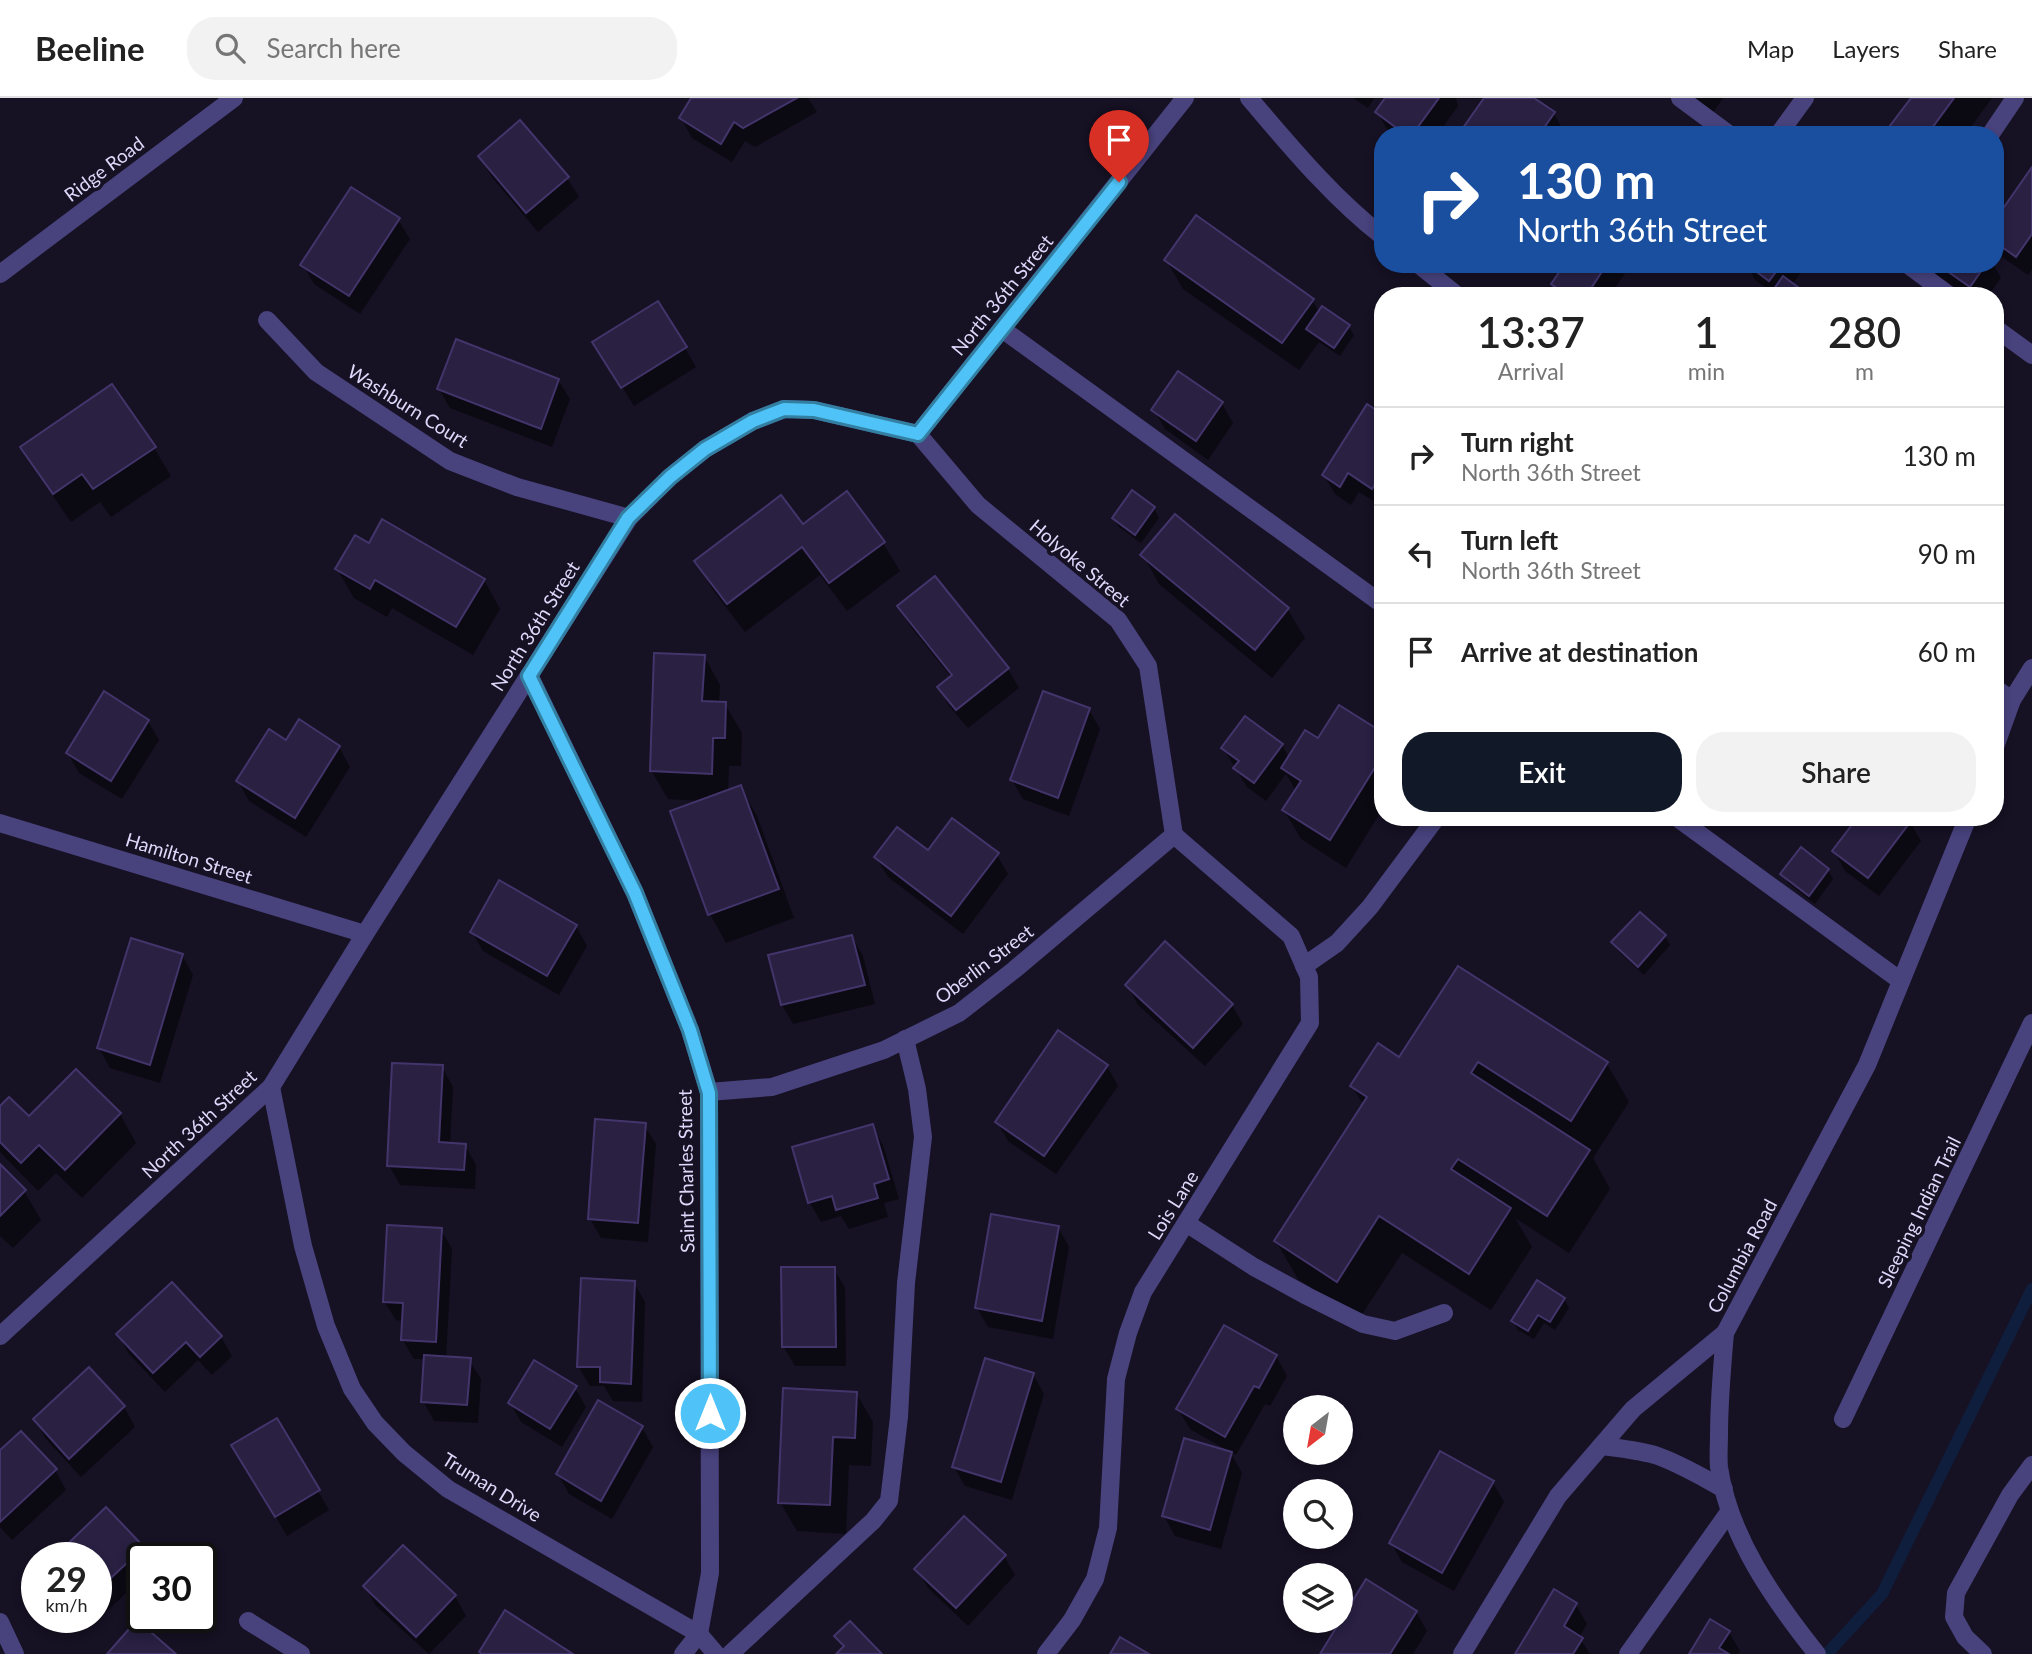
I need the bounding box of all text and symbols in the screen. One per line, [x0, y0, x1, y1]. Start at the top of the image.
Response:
search box [187, 17, 677, 80]
text: Beeline [35, 28, 145, 68]
icon: search [211, 29, 249, 67]
text: Search here [267, 32, 401, 64]
text: Map [1747, 34, 1794, 63]
text: Layers [1832, 34, 1900, 63]
text: Share [1938, 34, 1997, 63]
pin [1089, 110, 1149, 182]
icon: arrive [1100, 121, 1138, 159]
street label: Ridge Road [59, 131, 148, 206]
text: 130 m [1517, 151, 1655, 209]
icon: right [1402, 154, 1493, 245]
text: North 36th Street [1517, 210, 1767, 249]
street label: North 36th Street [946, 230, 1057, 360]
text: 13:37 [1477, 307, 1585, 357]
text: 1 [1694, 307, 1719, 357]
text: 280 [1828, 307, 1901, 357]
text: Arrival [1498, 357, 1564, 385]
text: min [1688, 357, 1725, 385]
text: m [1855, 357, 1874, 385]
street label: Washburn Court [344, 359, 473, 452]
text: Turn right [1461, 426, 1574, 458]
icon: right [1402, 437, 1440, 475]
text: 130 m [1903, 440, 1976, 472]
text: North 36th Street [1461, 458, 1641, 486]
street label: Holyoke Street [1026, 514, 1135, 611]
text: Turn left [1461, 524, 1558, 556]
icon: left [1402, 535, 1440, 573]
text: 90 m [1918, 538, 1976, 570]
text: North 36th Street [1461, 556, 1641, 584]
street label: North 36th Street [485, 557, 584, 695]
icon: arrive [1402, 633, 1440, 671]
text: Arrive at destination [1461, 636, 1698, 668]
text: 60 m [1918, 636, 1976, 668]
button: Exit [1402, 732, 1682, 812]
button: Share [1696, 732, 1976, 812]
street label: Hamilton Street [123, 827, 255, 888]
street label: Oberlin Street [930, 919, 1038, 1008]
street label: North 36th Street [137, 1064, 261, 1183]
street label: Saint Charles Street [673, 1089, 698, 1253]
street label: Sleeping Indian Trail [1872, 1133, 1965, 1291]
street label: Lois Lane [1142, 1166, 1203, 1244]
street label: Columbia Road [1702, 1195, 1781, 1317]
position arrow [673, 1376, 747, 1450]
north arrow [1283, 1395, 1353, 1465]
map controls [1283, 1395, 1353, 1633]
street label: Truman Drive [438, 1447, 546, 1526]
button: search [1283, 1479, 1353, 1549]
speed limit sign: 30 [126, 1542, 217, 1633]
text: 29 [46, 1557, 87, 1599]
button: layers [1283, 1563, 1353, 1633]
text: km/h [45, 1594, 88, 1616]

